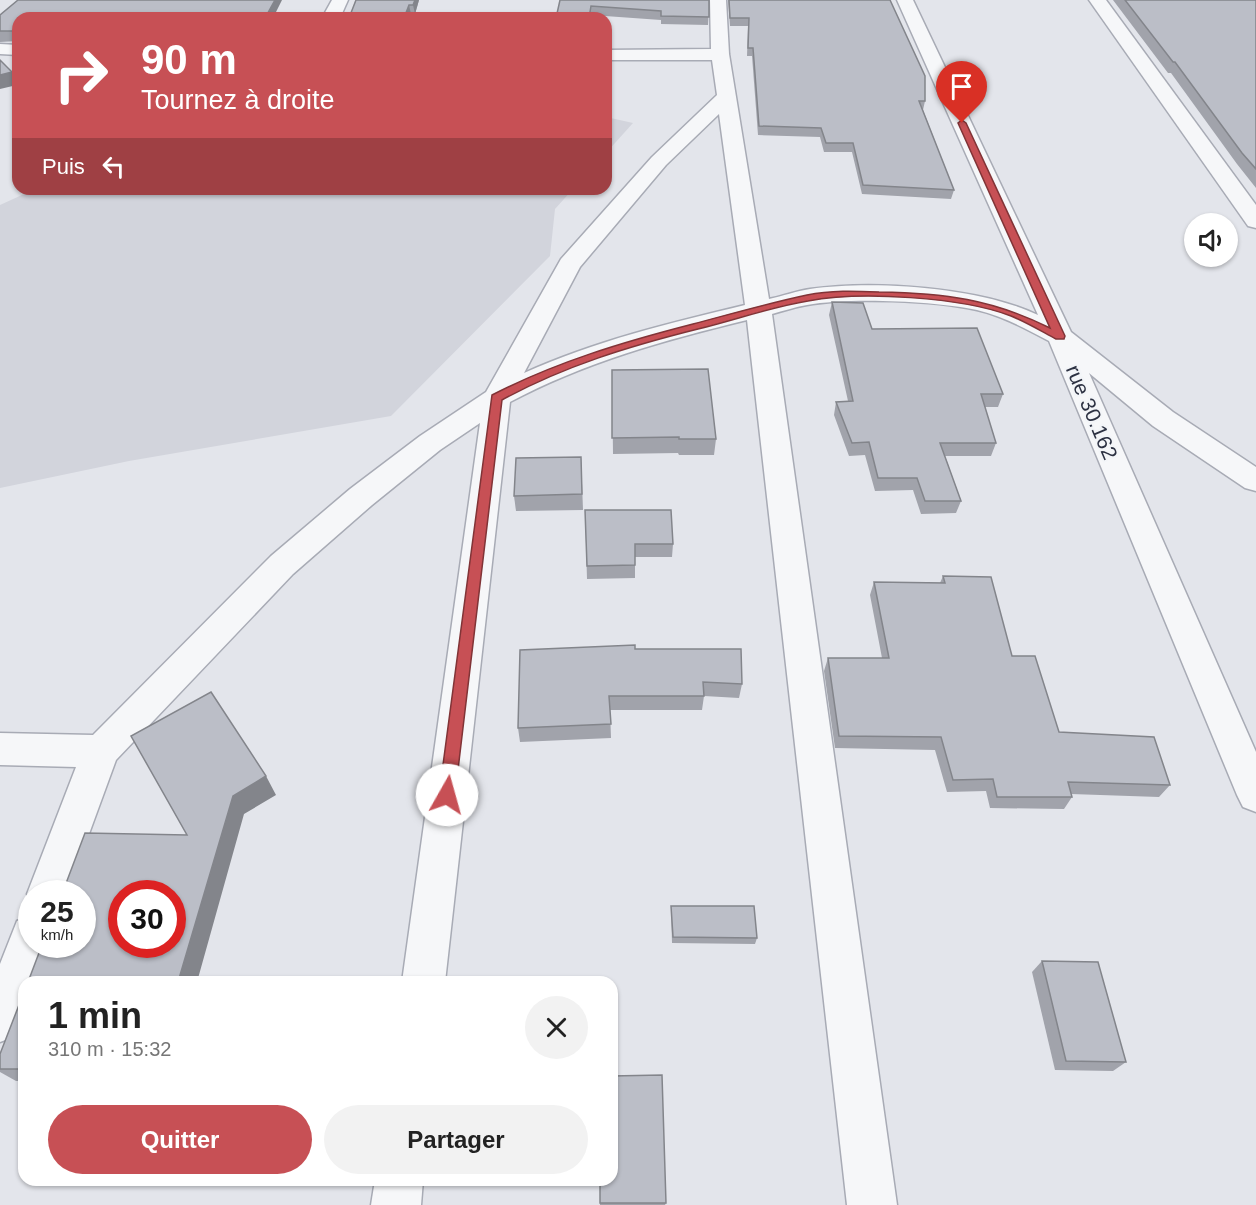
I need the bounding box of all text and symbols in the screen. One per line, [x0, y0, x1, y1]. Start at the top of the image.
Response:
icon: right [42, 36, 120, 114]
text: 90 m [141, 36, 237, 83]
pin [936, 61, 987, 123]
icon: arrive [945, 70, 978, 103]
text: Tournez à droite [141, 85, 335, 115]
icon: left [97, 150, 130, 183]
text: Puis [42, 154, 85, 179]
map controls [1184, 213, 1238, 267]
button: sound [1184, 213, 1238, 267]
street label: rue 30.162 [1062, 361, 1122, 463]
position arrow [415, 763, 479, 827]
speed limit sign: 30 [108, 880, 186, 958]
text: 25 [40, 895, 74, 928]
text: km/h [41, 926, 73, 943]
text: 1 min [48, 995, 142, 1036]
button: close [525, 996, 588, 1059]
text: 310 m · 15:32 [48, 1038, 171, 1060]
button: Quitter [48, 1105, 312, 1174]
button: Partager [324, 1105, 588, 1174]

